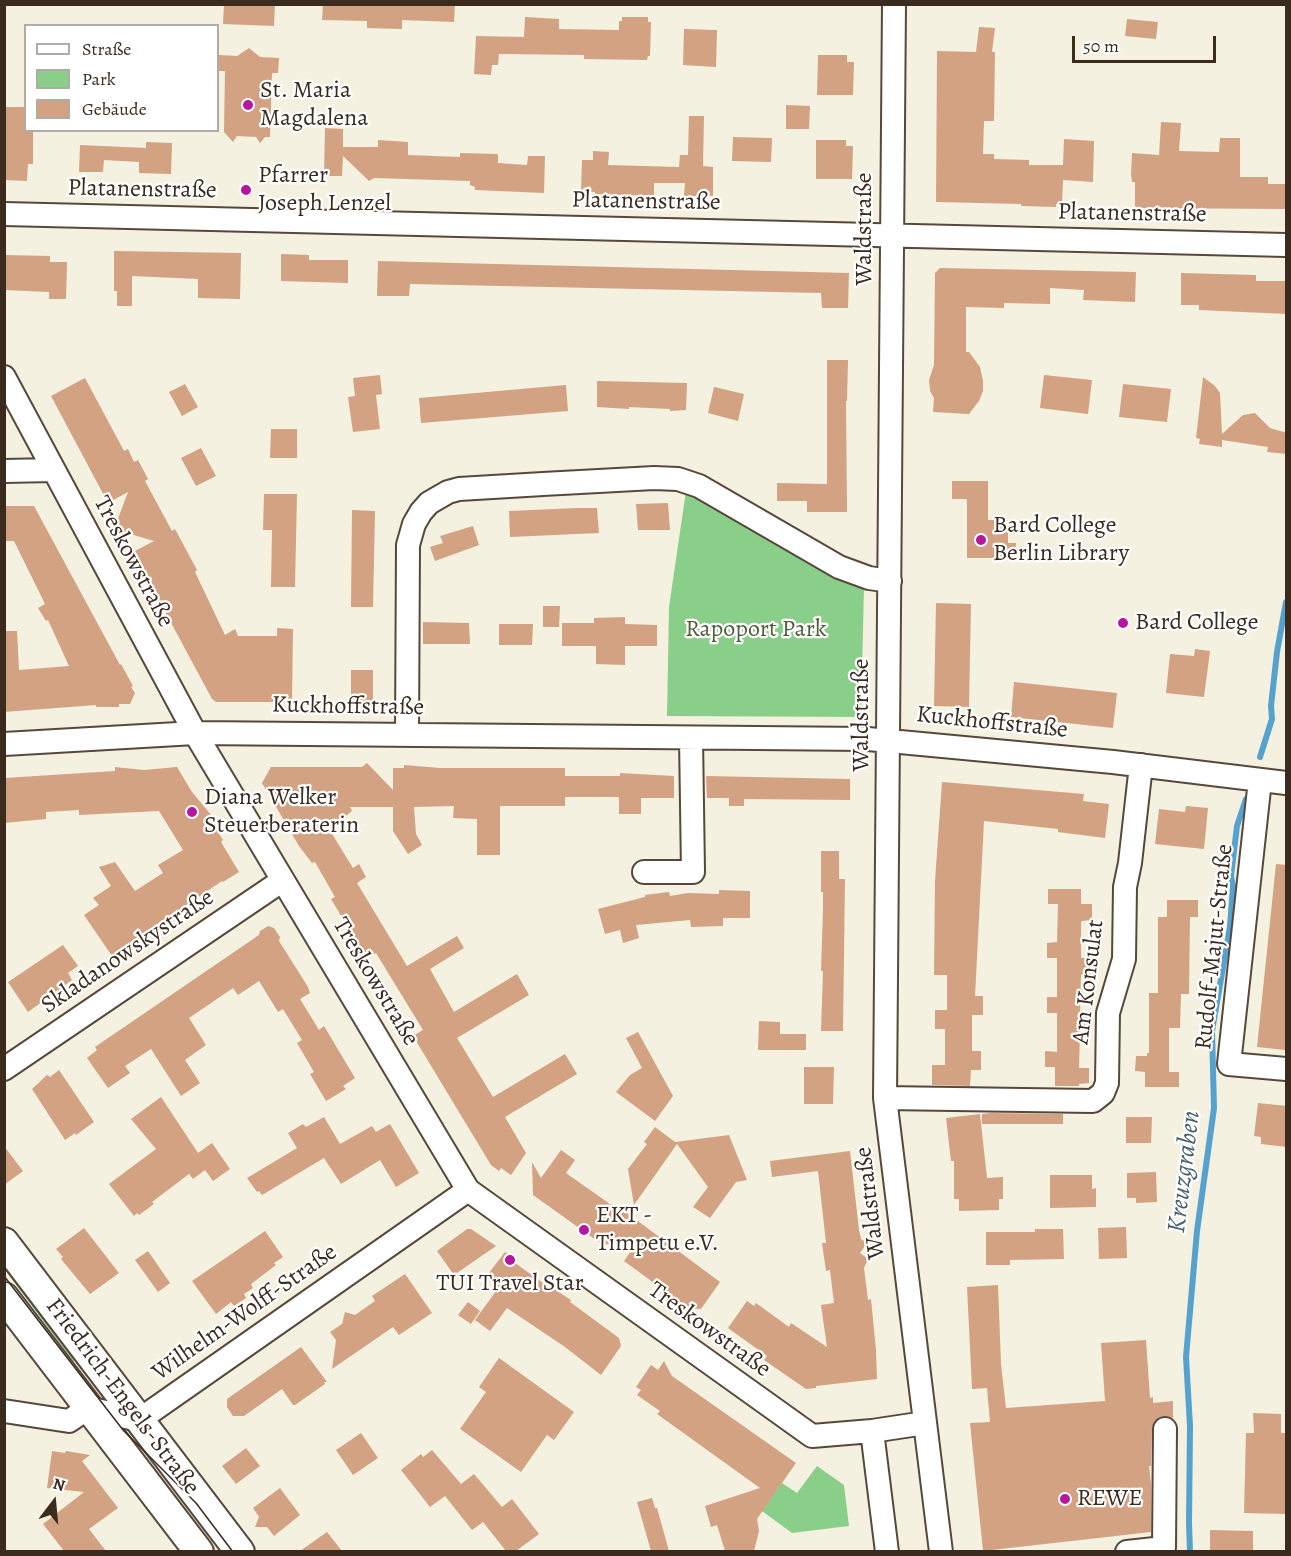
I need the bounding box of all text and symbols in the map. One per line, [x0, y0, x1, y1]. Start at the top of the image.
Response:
legend [24, 24, 219, 132]
scale bar [1075, 24, 1219, 62]
text: 50 m [1083, 34, 1119, 58]
text: Straße [82, 37, 131, 61]
text: Park [82, 67, 116, 91]
place label: St. Maria Magdalena [260, 77, 368, 133]
text: Gebäude [82, 97, 147, 121]
marker: St. Maria Magdalena [241, 98, 255, 112]
place label: Pfarrer Joseph Lenzel [258, 162, 391, 218]
street label: Waldstraße [851, 172, 879, 286]
street label: Platanenstraße [67, 174, 217, 206]
marker: Pfarrer Joseph Lenzel [239, 183, 253, 197]
street label: Platanenstraße [571, 186, 721, 218]
street label: Platanenstraße [1057, 198, 1207, 230]
street label: Treskowstraße [86, 492, 180, 632]
place label: Bard College Berlin Library [993, 512, 1129, 568]
marker: Bard College Berlin Library [974, 533, 988, 547]
place label: Bard College [1135, 609, 1259, 637]
park label: Rapoport Park [685, 616, 827, 644]
marker: Bard College [1116, 616, 1130, 630]
street label: Waldstraße [848, 658, 876, 772]
street label: Kuckhoffstraße [272, 691, 424, 723]
street label: Kuckhoffstraße [915, 701, 1069, 745]
place label: Diana Welker Steuerberaterin [204, 784, 359, 840]
marker: Diana Welker Steuerberaterin [185, 805, 199, 819]
street label: Rudolf-Majut-Straße [1190, 843, 1240, 1051]
street label: Skladanowskystraße [36, 884, 220, 1020]
street label: Treskowstraße [325, 913, 425, 1051]
street label: Am Konsulat [1067, 918, 1111, 1046]
water label: Kreuzgraben [1162, 1109, 1208, 1235]
street label: Waldstraße [850, 1145, 892, 1261]
place label: EKT - Timpetu e.V. [596, 1202, 719, 1258]
marker: EKT - Timpetu e.V. [577, 1223, 591, 1237]
street label: Wilhelm-Wolff-Straße [147, 1238, 343, 1388]
marker: TUI Travel Star [503, 1253, 517, 1267]
place label: TUI Travel Star [436, 1270, 584, 1298]
street label: Treskowstraße [642, 1276, 776, 1384]
street label: Friedrich-Engels-Straße [39, 1293, 205, 1501]
north arrow [24, 1472, 84, 1532]
text: N [50, 1473, 68, 1497]
place label: REWE [1077, 1485, 1142, 1513]
marker: REWE [1058, 1492, 1072, 1506]

